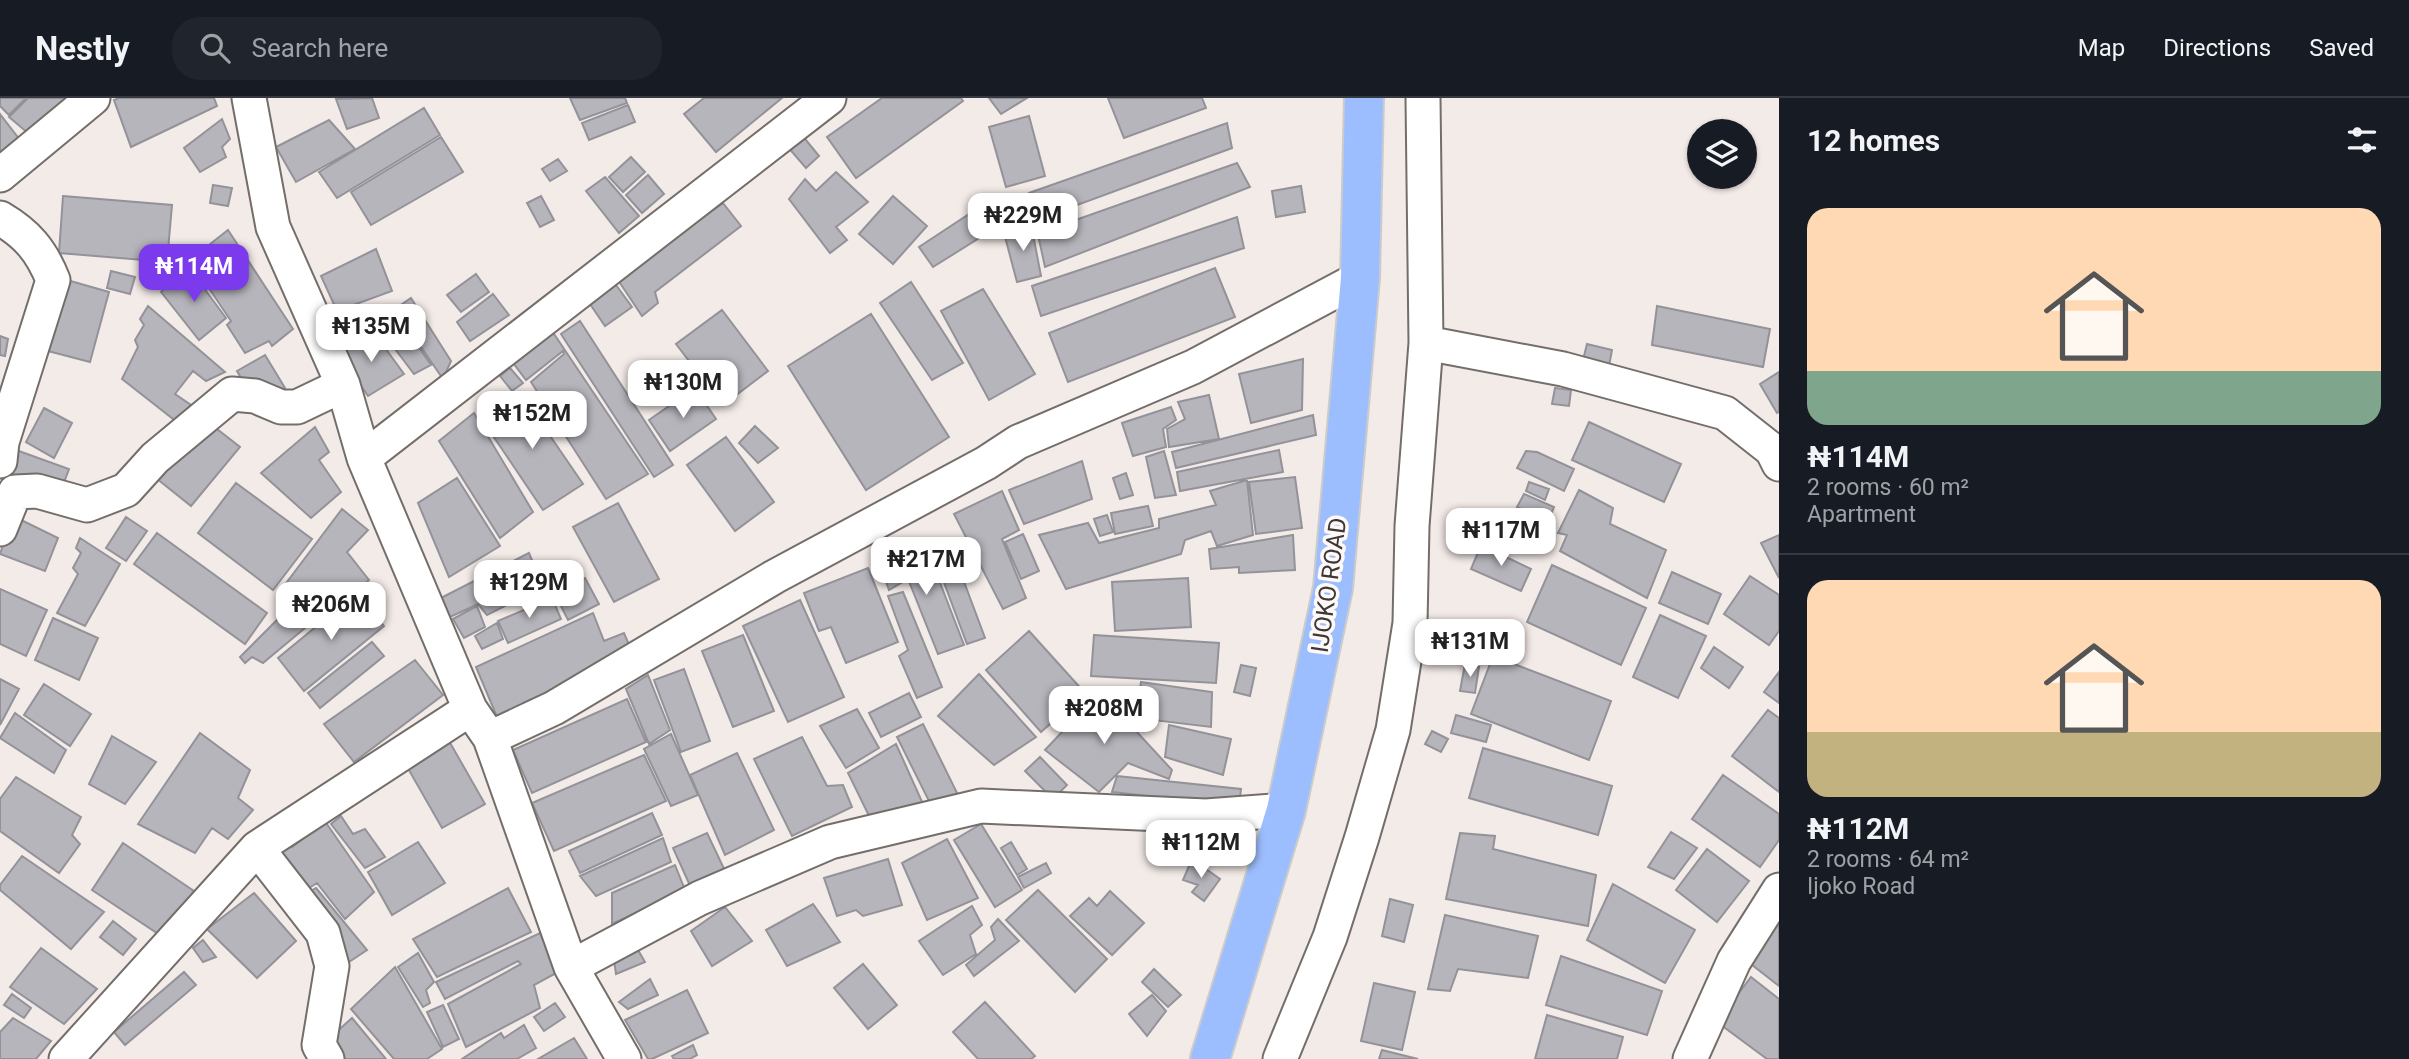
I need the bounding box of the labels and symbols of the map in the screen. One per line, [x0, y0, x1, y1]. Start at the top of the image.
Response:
pin: ₦229M [974, 194, 1072, 253]
pin: ₦114M [145, 244, 243, 304]
pin: ₦135M [322, 304, 420, 364]
pin: ₦130M [634, 360, 732, 420]
pin: ₦152M [483, 392, 581, 451]
pin: ₦117M [1452, 508, 1550, 568]
street label: IJOKO ROAD [1306, 516, 1352, 654]
pin: ₦217M [877, 538, 975, 597]
pin: ₦129M [480, 560, 578, 620]
pin: ₦206M [282, 582, 380, 642]
pin: ₦131M [1421, 620, 1519, 679]
pin: ₦208M [1055, 686, 1153, 746]
pin: ₦112M [1152, 820, 1250, 880]

